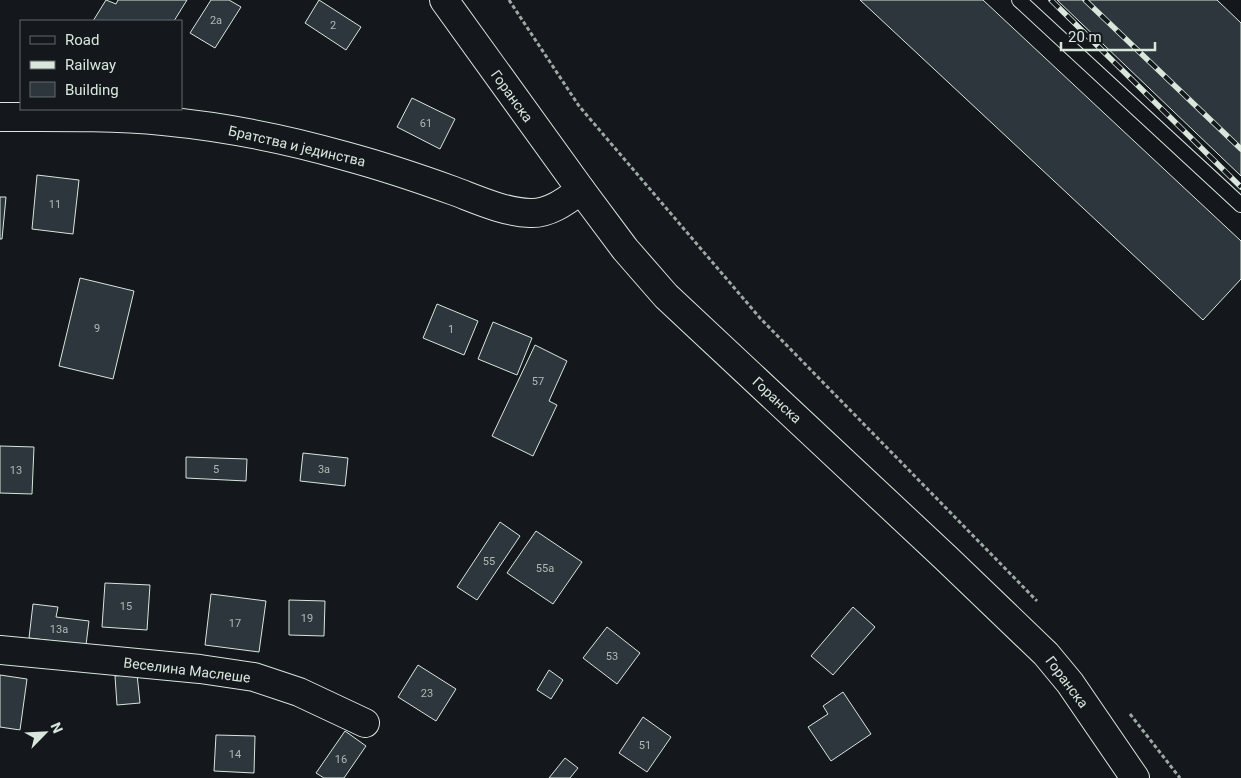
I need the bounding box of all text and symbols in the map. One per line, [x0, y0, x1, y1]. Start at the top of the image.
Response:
house number: 2a [210, 14, 222, 27]
house number: 2 [330, 19, 336, 32]
legend [20, 20, 182, 110]
scale bar [1061, 20, 1155, 52]
text: 20 m [1068, 28, 1102, 46]
text: Road [65, 31, 99, 49]
text: Railway [65, 56, 116, 74]
street label: Горанска [488, 67, 536, 125]
text: Building [65, 81, 119, 99]
house number: 61 [420, 117, 432, 130]
street label: Братства и јединства [227, 122, 367, 170]
house number: 11 [49, 198, 61, 211]
house number: 9 [94, 322, 100, 335]
house number: 1 [448, 323, 454, 336]
street label: Горанска [749, 374, 805, 426]
house number: 57 [532, 375, 544, 388]
house number: 5 [213, 463, 219, 476]
house number: 3a [318, 463, 330, 476]
house number: 13 [10, 464, 22, 477]
house number: 55 [483, 555, 495, 568]
house number: 55a [536, 562, 554, 575]
house number: 15 [120, 600, 132, 613]
house number: 19 [301, 612, 313, 625]
house number: 17 [229, 617, 241, 630]
house number: 13a [50, 623, 68, 636]
house number: 53 [606, 650, 618, 663]
street label: Горанска [1042, 653, 1092, 711]
street label: Веселина Маслеше [123, 654, 251, 686]
house number: 23 [421, 687, 433, 700]
north arrow [20, 708, 70, 758]
text: N [48, 720, 66, 735]
house number: 51 [639, 739, 651, 752]
house number: 14 [229, 748, 241, 761]
house number: 16 [335, 753, 347, 766]

